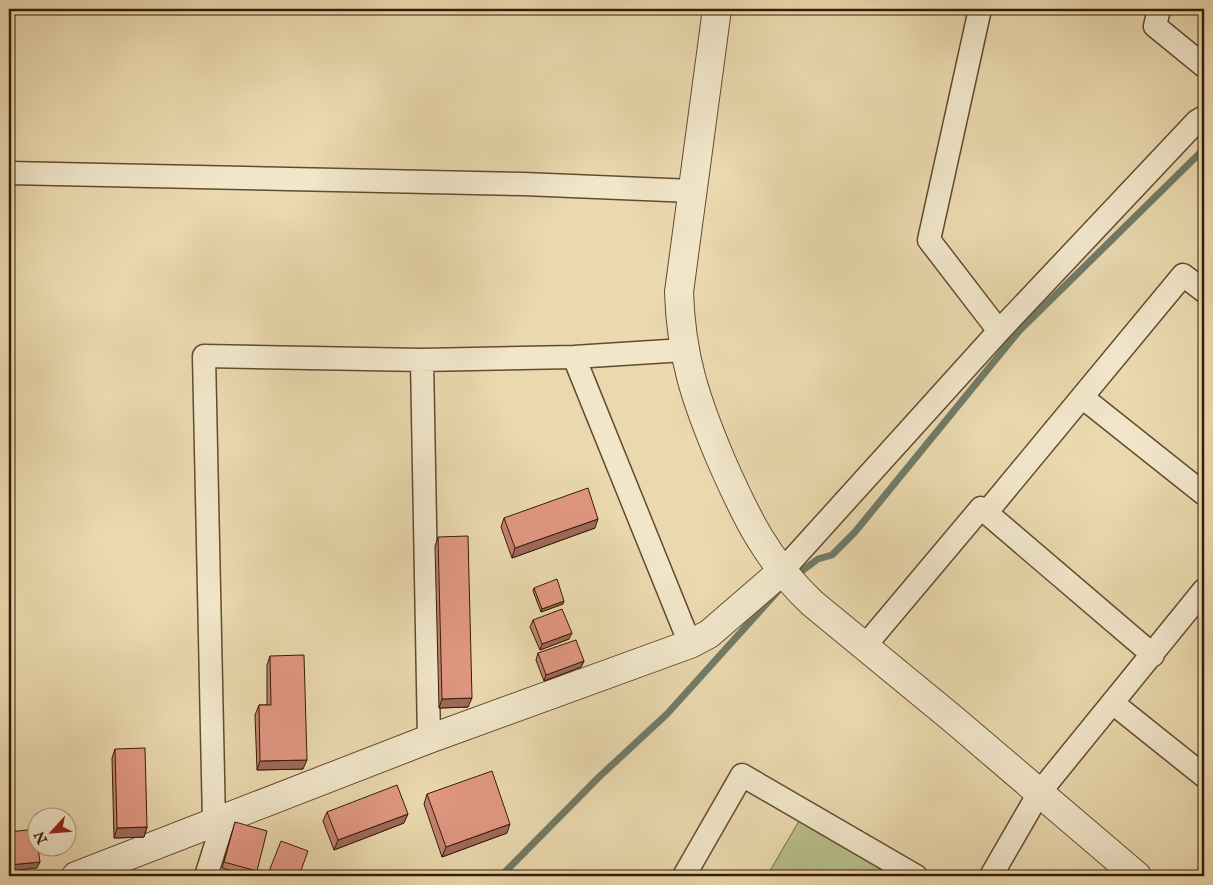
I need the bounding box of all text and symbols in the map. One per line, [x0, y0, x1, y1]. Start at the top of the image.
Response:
north arrow [28, 808, 78, 858]
text: N [30, 828, 52, 848]

